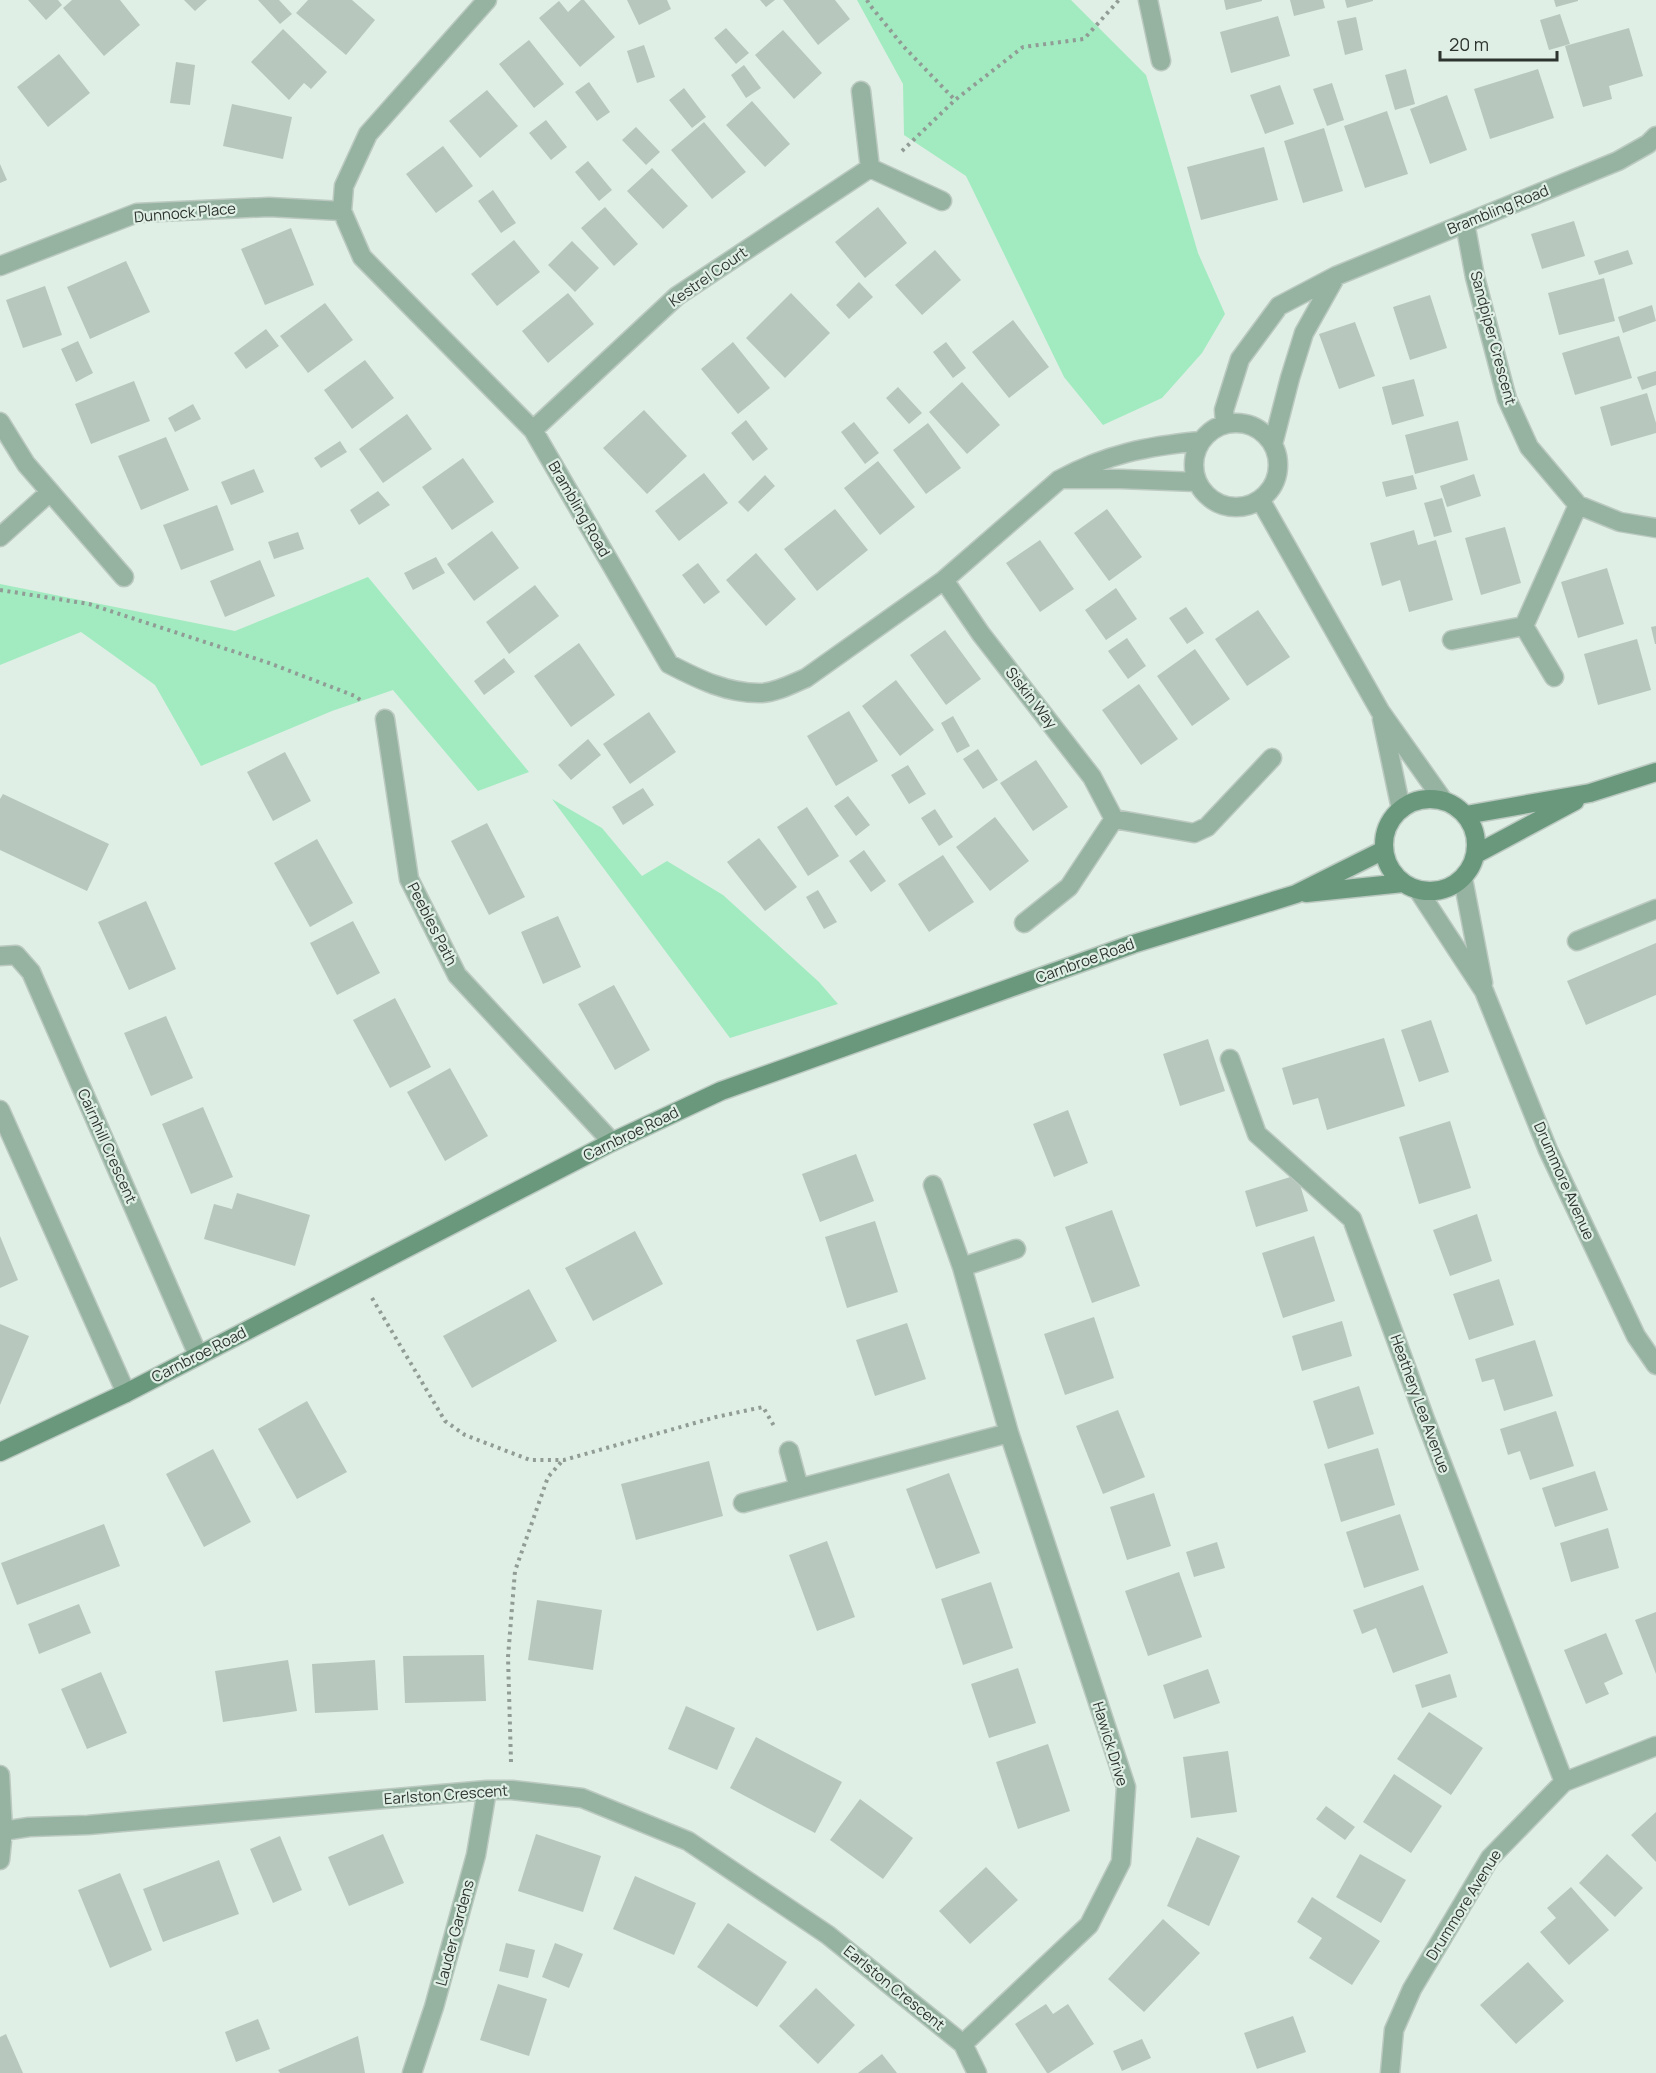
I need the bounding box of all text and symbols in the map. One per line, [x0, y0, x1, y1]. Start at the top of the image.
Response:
scale bar [1440, 24, 1557, 62]
text: 20 m [1449, 32, 1489, 56]
street label: Brambling Road [1444, 180, 1552, 239]
street label: Dunnock Place [133, 198, 237, 227]
street label: Kestrel Court [664, 242, 751, 311]
street label: Sandpiper Crescent [1465, 269, 1521, 407]
street label: Brambling Road [543, 457, 615, 561]
street label: Siskin Way [1001, 663, 1062, 733]
street label: Peebles Path [403, 879, 462, 969]
street label: Carnbroe Road [1033, 933, 1137, 988]
street label: Cairnhill Crescent [73, 1085, 142, 1206]
street label: Carnbroe Road [580, 1101, 682, 1166]
street label: Drummore Avenue [1529, 1119, 1600, 1243]
street label: Carnbroe Road [148, 1322, 250, 1387]
street label: Heathery Lea Avenue [1386, 1332, 1455, 1476]
street label: Hawick Drive [1088, 1699, 1133, 1789]
street label: Earlston Crescent [383, 1780, 509, 1809]
street label: Drummore Avenue [1421, 1845, 1506, 1964]
street label: Lauder Gardens [430, 1877, 479, 1988]
street label: Earlston Crescent [839, 1940, 949, 2035]

